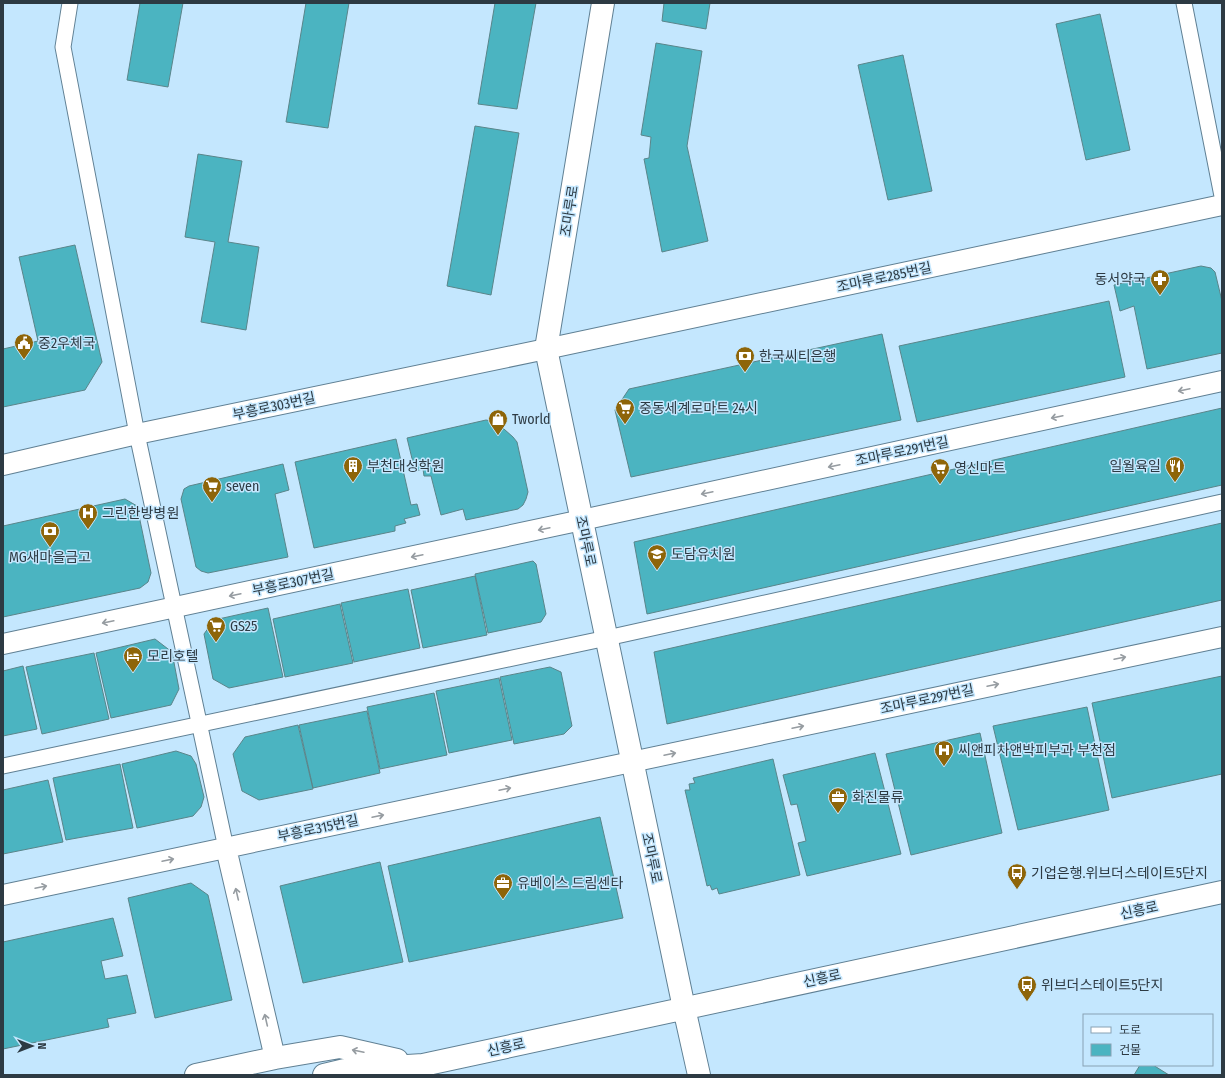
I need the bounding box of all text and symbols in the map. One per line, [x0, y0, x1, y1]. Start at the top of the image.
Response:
street label: 조마루로 [557, 184, 582, 238]
street label: 조마루로285번길 [835, 259, 933, 296]
pharmacy icon: 동서약국 [1149, 268, 1171, 296]
place label: 동서약국 [1094, 271, 1146, 288]
public building icon: 중2우체국 [13, 332, 35, 360]
place label: 중2우체국 [38, 335, 96, 352]
bank icon: 한국씨티은행 [734, 345, 756, 373]
place label: 한국씨티은행 [759, 348, 836, 365]
one-way arrow [1178, 386, 1191, 394]
street label: 부흥로303번길 [231, 389, 317, 424]
supermarket icon: 중동세계로마트 24시 [614, 397, 636, 425]
place label: 중동세계로마트 24시 [639, 400, 758, 417]
shop icon: Tworld [487, 408, 509, 436]
place label: Tworld [512, 411, 551, 428]
one-way arrow [1051, 414, 1064, 422]
street label: 조마루로291번길 [854, 433, 951, 470]
building icon: 부천대성학원 [342, 455, 364, 483]
restaurant icon: 일월육일 [1164, 455, 1186, 483]
supermarket icon: 영신마트 [929, 457, 951, 485]
place label: 부천대성학원 [367, 458, 444, 475]
place label: 일월육일 [1109, 458, 1161, 475]
place label: 영신마트 [954, 460, 1006, 477]
one-way arrow [828, 462, 841, 470]
supermarket icon: seven [201, 475, 223, 503]
place label: seven [226, 478, 259, 495]
one-way arrow [701, 490, 714, 498]
hospital icon: 그린한방병원 [77, 502, 99, 530]
place label: 그린한방병원 [102, 505, 179, 522]
street label: 조마루로 [572, 514, 599, 568]
bank icon: MG새마을금고 [39, 520, 61, 548]
one-way arrow [538, 525, 551, 533]
school or university icon: 도담유치원 [646, 543, 668, 571]
place label: 도담유치원 [671, 546, 735, 563]
place label: MG새마을금고 [9, 549, 91, 566]
one-way arrow [411, 552, 424, 560]
street label: 부흥로307번길 [251, 566, 336, 599]
one-way arrow [229, 591, 242, 599]
supermarket icon: GS25 [205, 615, 227, 643]
one-way arrow [102, 618, 115, 626]
place label: GS25 [230, 618, 257, 635]
hotel icon: 모리호텔 [122, 645, 144, 673]
place label: 모리호텔 [147, 648, 199, 665]
one-way arrow [1114, 654, 1127, 662]
street label: 조마루로297번길 [879, 681, 976, 718]
one-way arrow [986, 681, 999, 689]
one-way arrow [791, 722, 804, 730]
hospital icon: 씨앤피차앤박피부과 부천점 [933, 739, 955, 767]
place label: 씨앤피차앤박피부과 부천점 [958, 742, 1116, 759]
one-way arrow [664, 749, 677, 757]
one-way arrow [498, 784, 511, 792]
office icon: 화진물류 [827, 786, 849, 814]
place label: 화진물류 [852, 789, 904, 806]
one-way arrow [371, 811, 384, 819]
street label: 부흥로315번길 [276, 812, 360, 845]
street label: 조마루로 [638, 831, 665, 885]
one-way arrow [161, 856, 174, 864]
bus stop icon: 기업은행.위브더스테이트5단지 [1006, 862, 1028, 890]
place label: 기업은행.위브더스테이트5단지 [1031, 865, 1208, 882]
office icon: 유베이스 드림센타 [492, 872, 514, 900]
place label: 유베이스 드림센타 [517, 875, 623, 892]
one-way arrow [34, 883, 47, 891]
one-way arrow [232, 888, 240, 901]
street label: 신흥로 [1118, 898, 1160, 923]
street label: 신흥로 [801, 966, 843, 991]
bus stop icon: 위브더스테이트5단지 [1016, 974, 1038, 1002]
place label: 위브더스테이트5단지 [1041, 977, 1163, 994]
one-way arrow [262, 1014, 270, 1027]
legend [1083, 1014, 1213, 1066]
text: 도로 [1119, 1023, 1141, 1037]
north arrow [12, 1026, 52, 1066]
street label: 신흥로 [485, 1035, 527, 1060]
text: N [35, 1043, 48, 1049]
text: 건물 [1119, 1043, 1141, 1057]
one-way arrow [351, 1047, 364, 1055]

